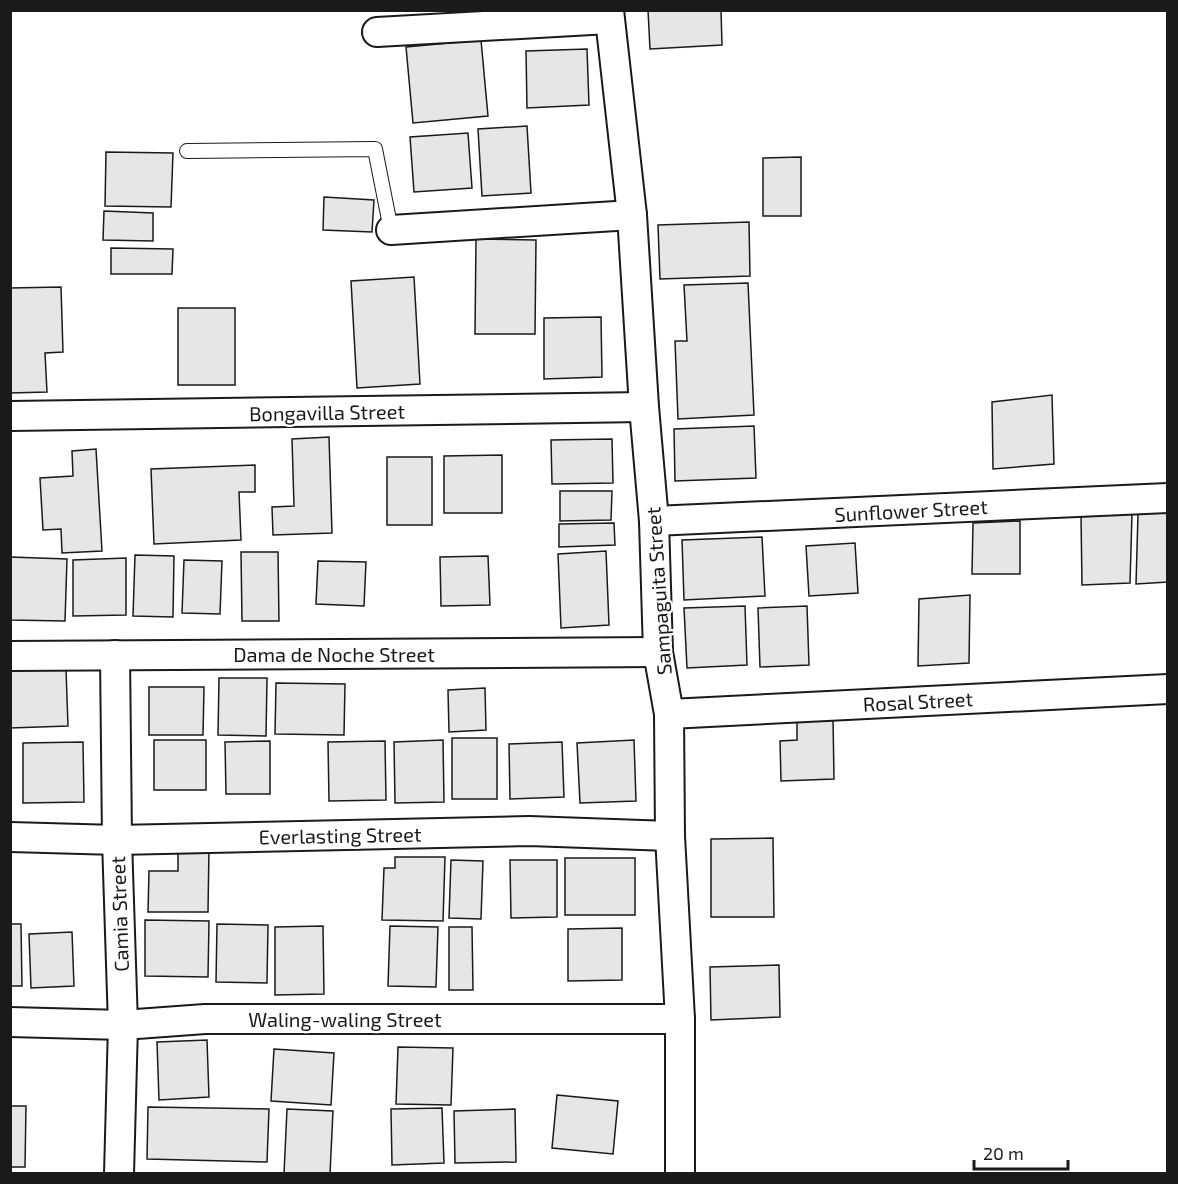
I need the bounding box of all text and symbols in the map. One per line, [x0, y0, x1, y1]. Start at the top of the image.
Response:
street label: Bongavilla Street [249, 399, 406, 425]
street label: Sunflower Street [834, 494, 989, 526]
street label: Sampaguita Street [640, 506, 676, 676]
street label: Dama de Noche Street [233, 642, 435, 666]
street label: Rosal Street [862, 686, 974, 716]
street label: Everlasting Street [258, 822, 422, 848]
street label: Camia Street [105, 855, 133, 972]
street label: Waling-waling Street [248, 1007, 442, 1031]
scale bar [974, 1133, 1068, 1171]
text: 20 m [983, 1142, 1024, 1164]

